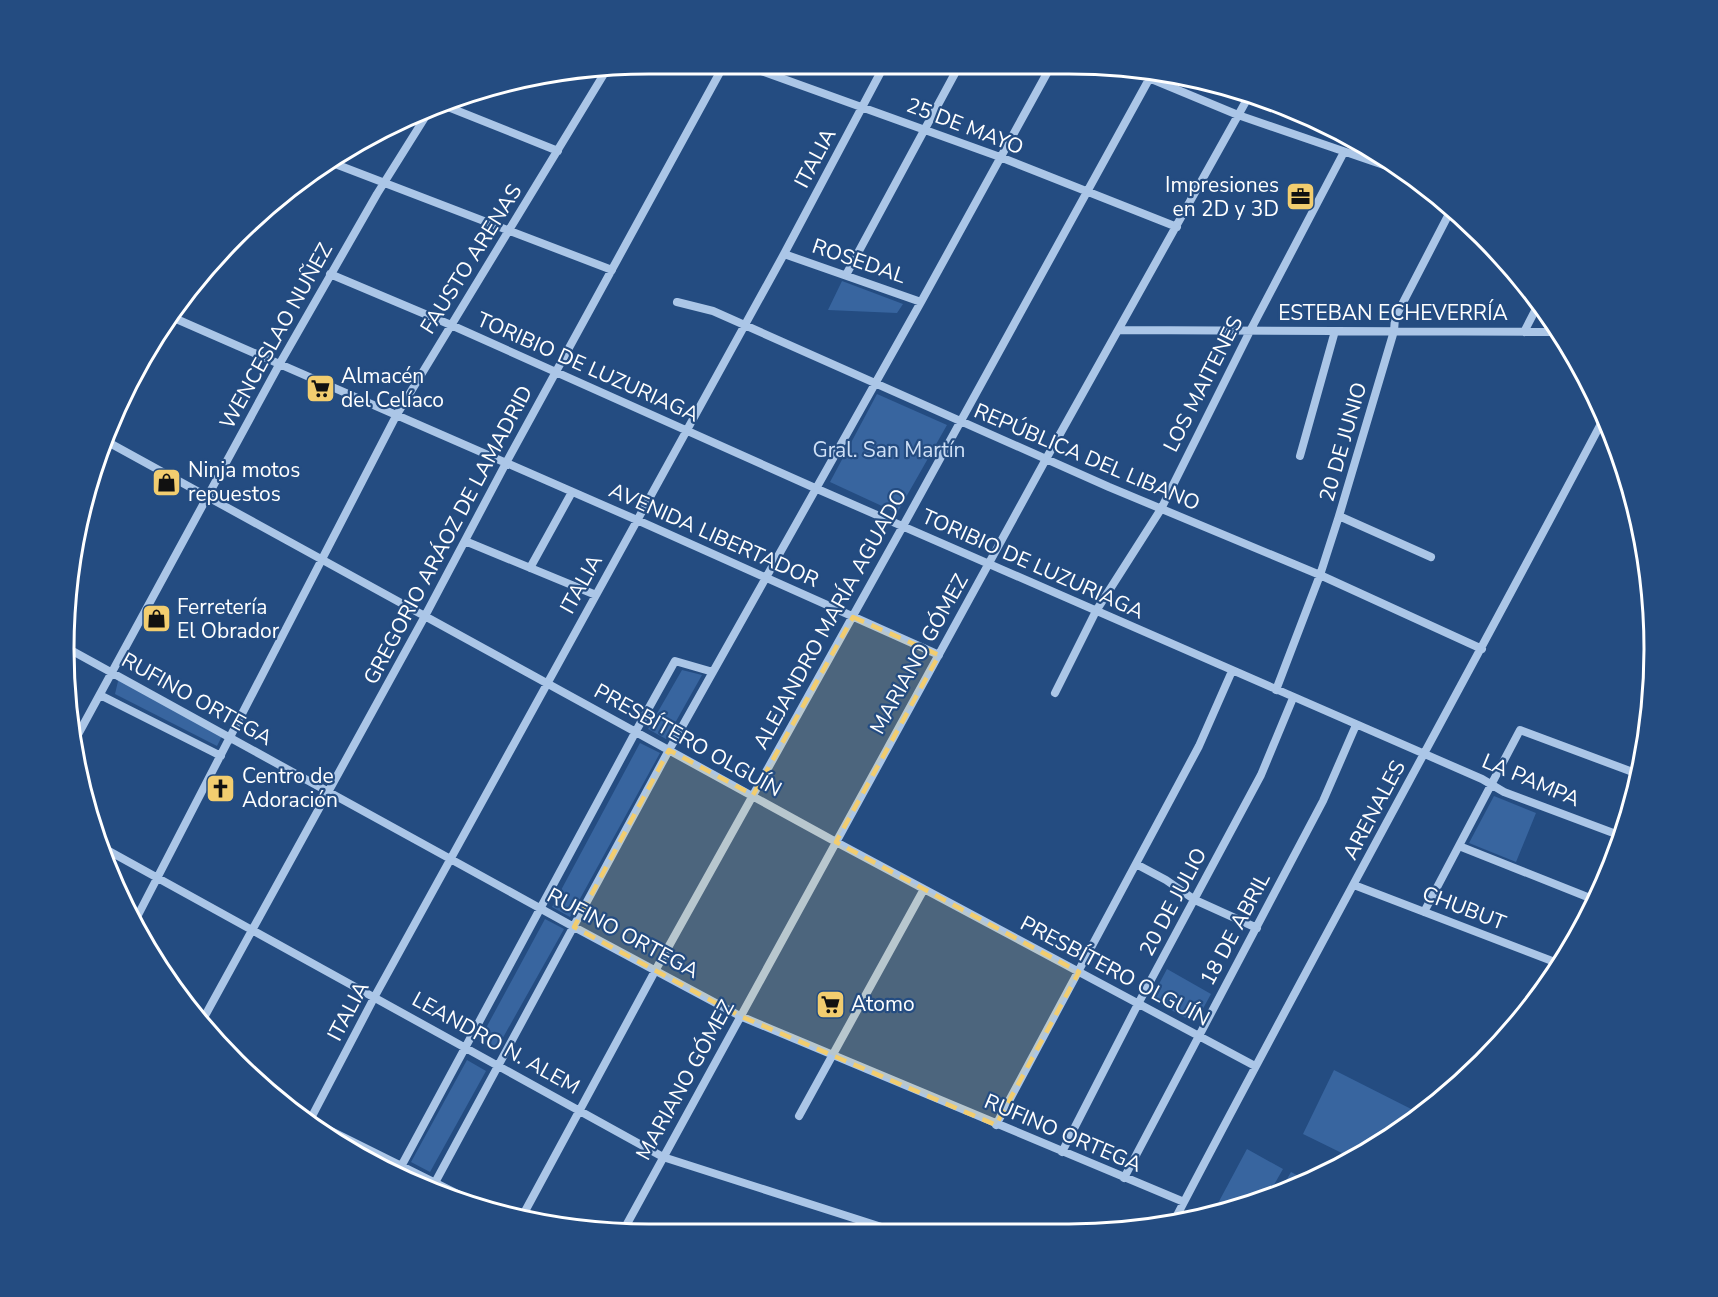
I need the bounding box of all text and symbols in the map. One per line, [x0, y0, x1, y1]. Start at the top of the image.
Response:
street label: 25 DE MAYO [902, 91, 1028, 161]
street label: ITALIA [788, 123, 842, 193]
place label: Impresiones en 2D y 3D [1165, 171, 1279, 223]
street label: FAUSTO ARENAS [414, 179, 528, 339]
office icon: Impresiones en 2D y 3D [1284, 181, 1316, 213]
street label: ROSEDAL [808, 232, 910, 290]
street label: WENCESLAO NUÑEZ [213, 238, 339, 434]
street label: ESTEBAN ECHEVERRÍA [1278, 299, 1508, 327]
street label: TORIBIO DE LUZURIAGA [473, 305, 703, 429]
street label: LOS MAITENES [1157, 311, 1249, 457]
place label: Almacén del Celíaco [341, 362, 444, 414]
supermarket icon: Almacén del Celíaco [304, 372, 336, 404]
street label: 20 DE JUNIO [1313, 379, 1373, 505]
street label: GREGORIO ARÁOZ DE LAMADRID [357, 381, 539, 689]
street label: REPÚBLICA DEL LIBANO [970, 397, 1204, 517]
park label: Gral. San Martín [812, 436, 966, 464]
place label: Ninja motos repuestos [188, 456, 300, 508]
shop icon: Ninja motos repuestos [151, 466, 183, 498]
street label: AVENIDA LIBERTADOR [605, 476, 823, 594]
street label: ALEJANDRO MARÍA AGUADO [747, 484, 913, 754]
street label: TORIBIO DE LUZURIAGA [918, 502, 1148, 626]
street label: ITALIA [553, 549, 609, 619]
street label: MARIANO GÓMEZ [863, 569, 975, 739]
place label: Ferretería El Obrador [177, 593, 280, 645]
shop icon: Ferretería El Obrador [140, 603, 172, 635]
street label: RUFINO ORTEGA [117, 646, 277, 752]
street label: PRESBÍTERO OLGUÍN [589, 677, 787, 803]
street label: LA PAMPA [1478, 747, 1584, 813]
street label: ARENALES [1336, 755, 1412, 865]
place label: Centro de Adoración [242, 762, 338, 814]
church icon: Centro de Adoración [205, 772, 237, 804]
street label: 20 DE JULIO [1133, 843, 1213, 961]
street label: 18 DE ABRIL [1193, 867, 1277, 990]
street label: CHUBUT [1418, 879, 1510, 937]
street label: RUFINO ORTEGA [542, 881, 704, 985]
street label: PRESBÍTERO OLGUÍN [1016, 909, 1214, 1033]
street label: ITALIA [321, 976, 375, 1046]
street label: LEANDRO N. ALEM [407, 985, 585, 1101]
supermarket icon: Atomo [814, 988, 846, 1020]
place label: Atomo [851, 990, 915, 1018]
street label: MARIANO GÓMEZ [629, 995, 741, 1165]
street label: RUFINO ORTEGA [980, 1087, 1146, 1179]

